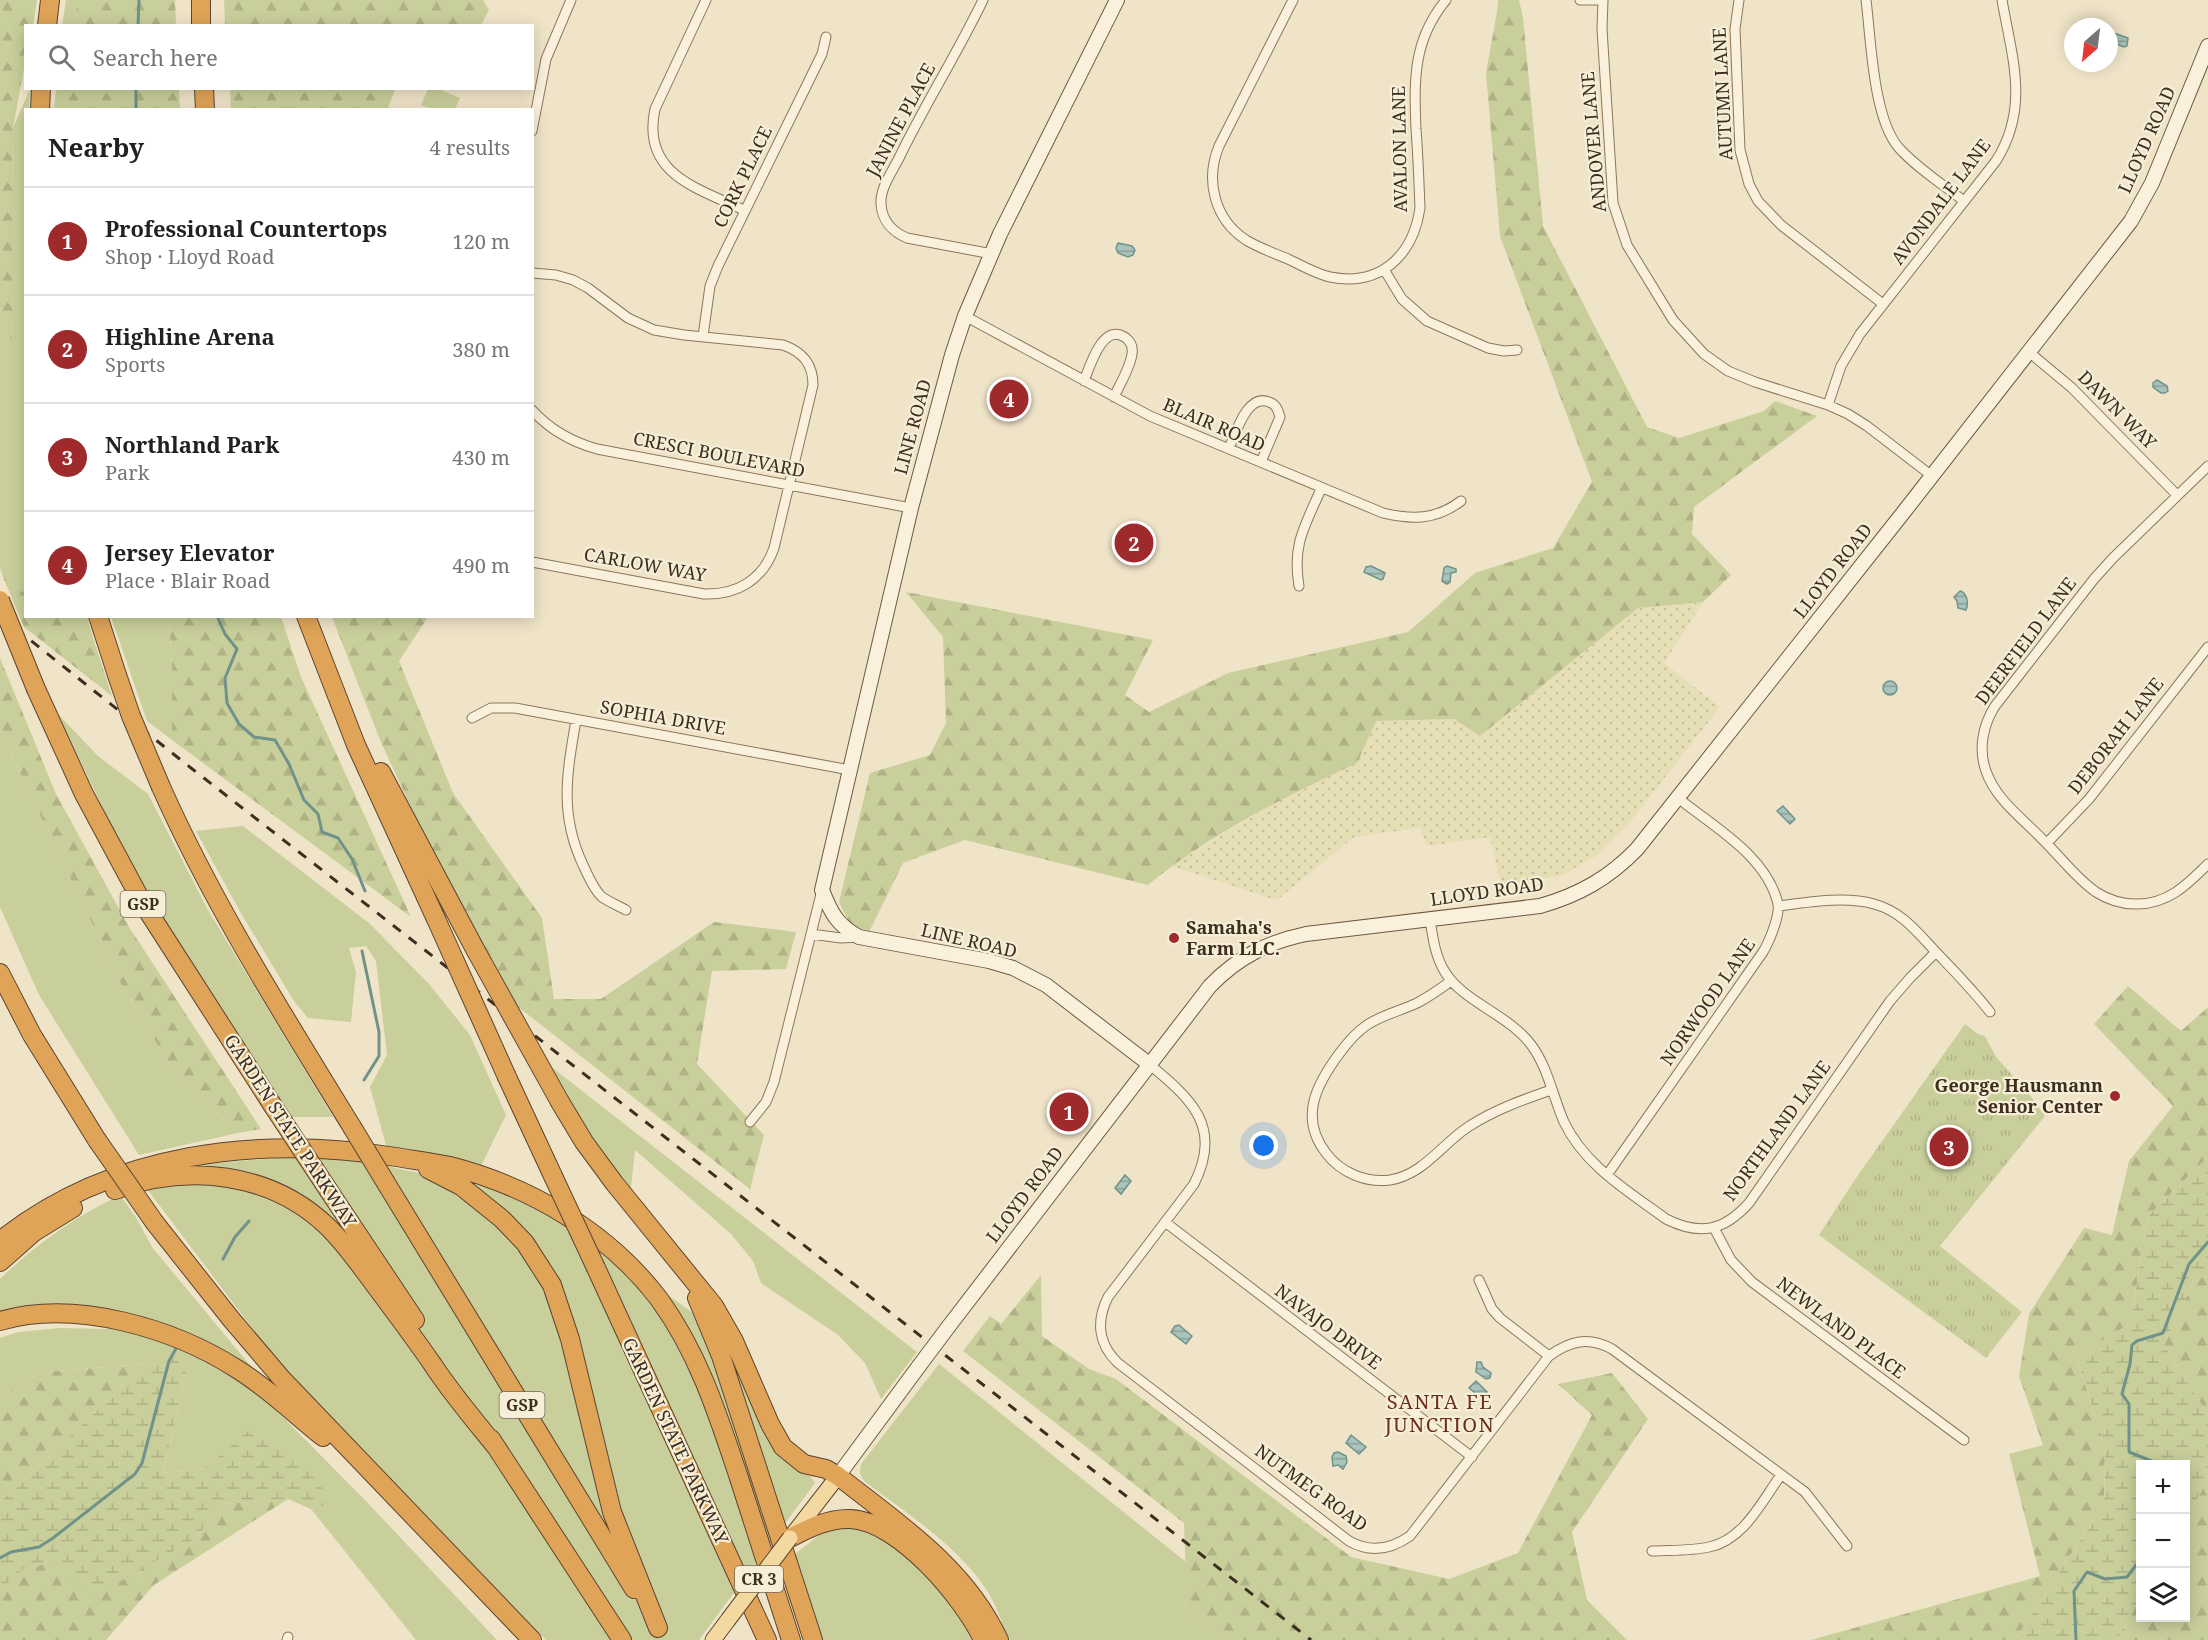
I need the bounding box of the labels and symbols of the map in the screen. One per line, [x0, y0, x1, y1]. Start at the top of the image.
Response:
north arrow [2064, 18, 2118, 72]
street label: AUTUMN LANE [1707, 27, 1737, 161]
street label: JANINE PLACE [860, 58, 940, 182]
street label: ANDOVER LANE [1575, 71, 1611, 213]
street label: LLOYD ROAD [2112, 82, 2180, 197]
street label: AVALON LANE [1386, 86, 1412, 212]
street label: CORK PLACE [707, 122, 777, 231]
street label: AVONDALE LANE [1885, 134, 1995, 269]
street label: DAWN WAY [2073, 365, 2163, 454]
street label: LINE ROAD [888, 376, 936, 477]
pin: 4 [990, 376, 1028, 422]
street label: BLAIR ROAD [1160, 392, 1269, 456]
street label: CRESCI BOULEVARD [631, 426, 807, 482]
street label: LLOYD ROAD [1788, 518, 1877, 623]
pin: 2 [1114, 520, 1154, 566]
street label: CARLOW WAY [582, 541, 709, 587]
street label: DEERFIELD LANE [1969, 572, 2081, 709]
street label: DEBORAH LANE [2062, 672, 2168, 799]
street label: SOPHIA DRIVE [598, 694, 728, 740]
street label: LLOYD ROAD [1429, 871, 1545, 911]
road number: GSP [120, 891, 166, 917]
place label: Samaha's Farm LLC. [1186, 915, 1280, 960]
street label: LINE ROAD [919, 917, 1020, 963]
marker: Samaha's Farm LLC. [1167, 931, 1181, 945]
street label: NORWOOD LANE [1654, 933, 1760, 1070]
street label: GARDEN STATE PARKWAY [219, 1029, 363, 1232]
street label: NORTHLAND LANE [1717, 1055, 1835, 1205]
place label: George Hausmann Senior Center [1935, 1073, 2104, 1118]
marker: George Hausmann Senior Center [2108, 1089, 2122, 1103]
pin: 1 [1050, 1090, 1088, 1134]
pin: 3 [1930, 1124, 1968, 1170]
your location [1249, 1131, 1278, 1160]
street label: LLOYD ROAD [980, 1141, 1068, 1247]
street label: NEWLAND PLACE [1772, 1271, 1911, 1384]
street label: NAVAJO DRIVE [1270, 1278, 1387, 1374]
street label: GARDEN STATE PARKWAY [617, 1333, 735, 1548]
district label: SANTA FE JUNCTION [1384, 1388, 1495, 1438]
road number: GSP [500, 1392, 544, 1418]
street label: NUTMEG ROAD [1251, 1438, 1373, 1536]
road number: CR 3 [735, 1566, 783, 1592]

